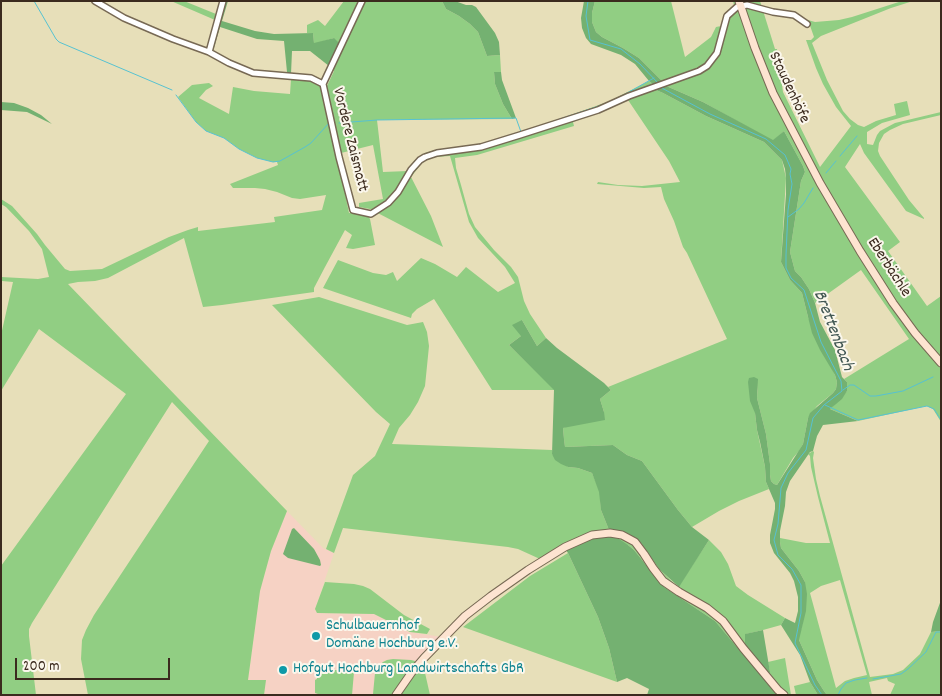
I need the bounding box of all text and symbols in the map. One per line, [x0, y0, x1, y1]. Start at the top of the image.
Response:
street label: Staudenhöfe [763, 49, 813, 127]
street label: Vordere Zaismatt [327, 86, 371, 194]
street label: Eberbächle [862, 235, 914, 301]
water label: Brettenbach [807, 288, 857, 374]
place label: Schulbauernhof Domäne Hochburg e.V. [326, 617, 458, 655]
marker: Schulbauernhof Domäne Hochburg e.V. [310, 630, 322, 642]
scale bar [18, 648, 172, 680]
text: 200 m [23, 656, 60, 678]
place label: Hofgut Hochburg Landwirtschafts GbR [293, 660, 524, 680]
marker: Hofgut Hochburg Landwirtschafts GbR [277, 664, 289, 676]

